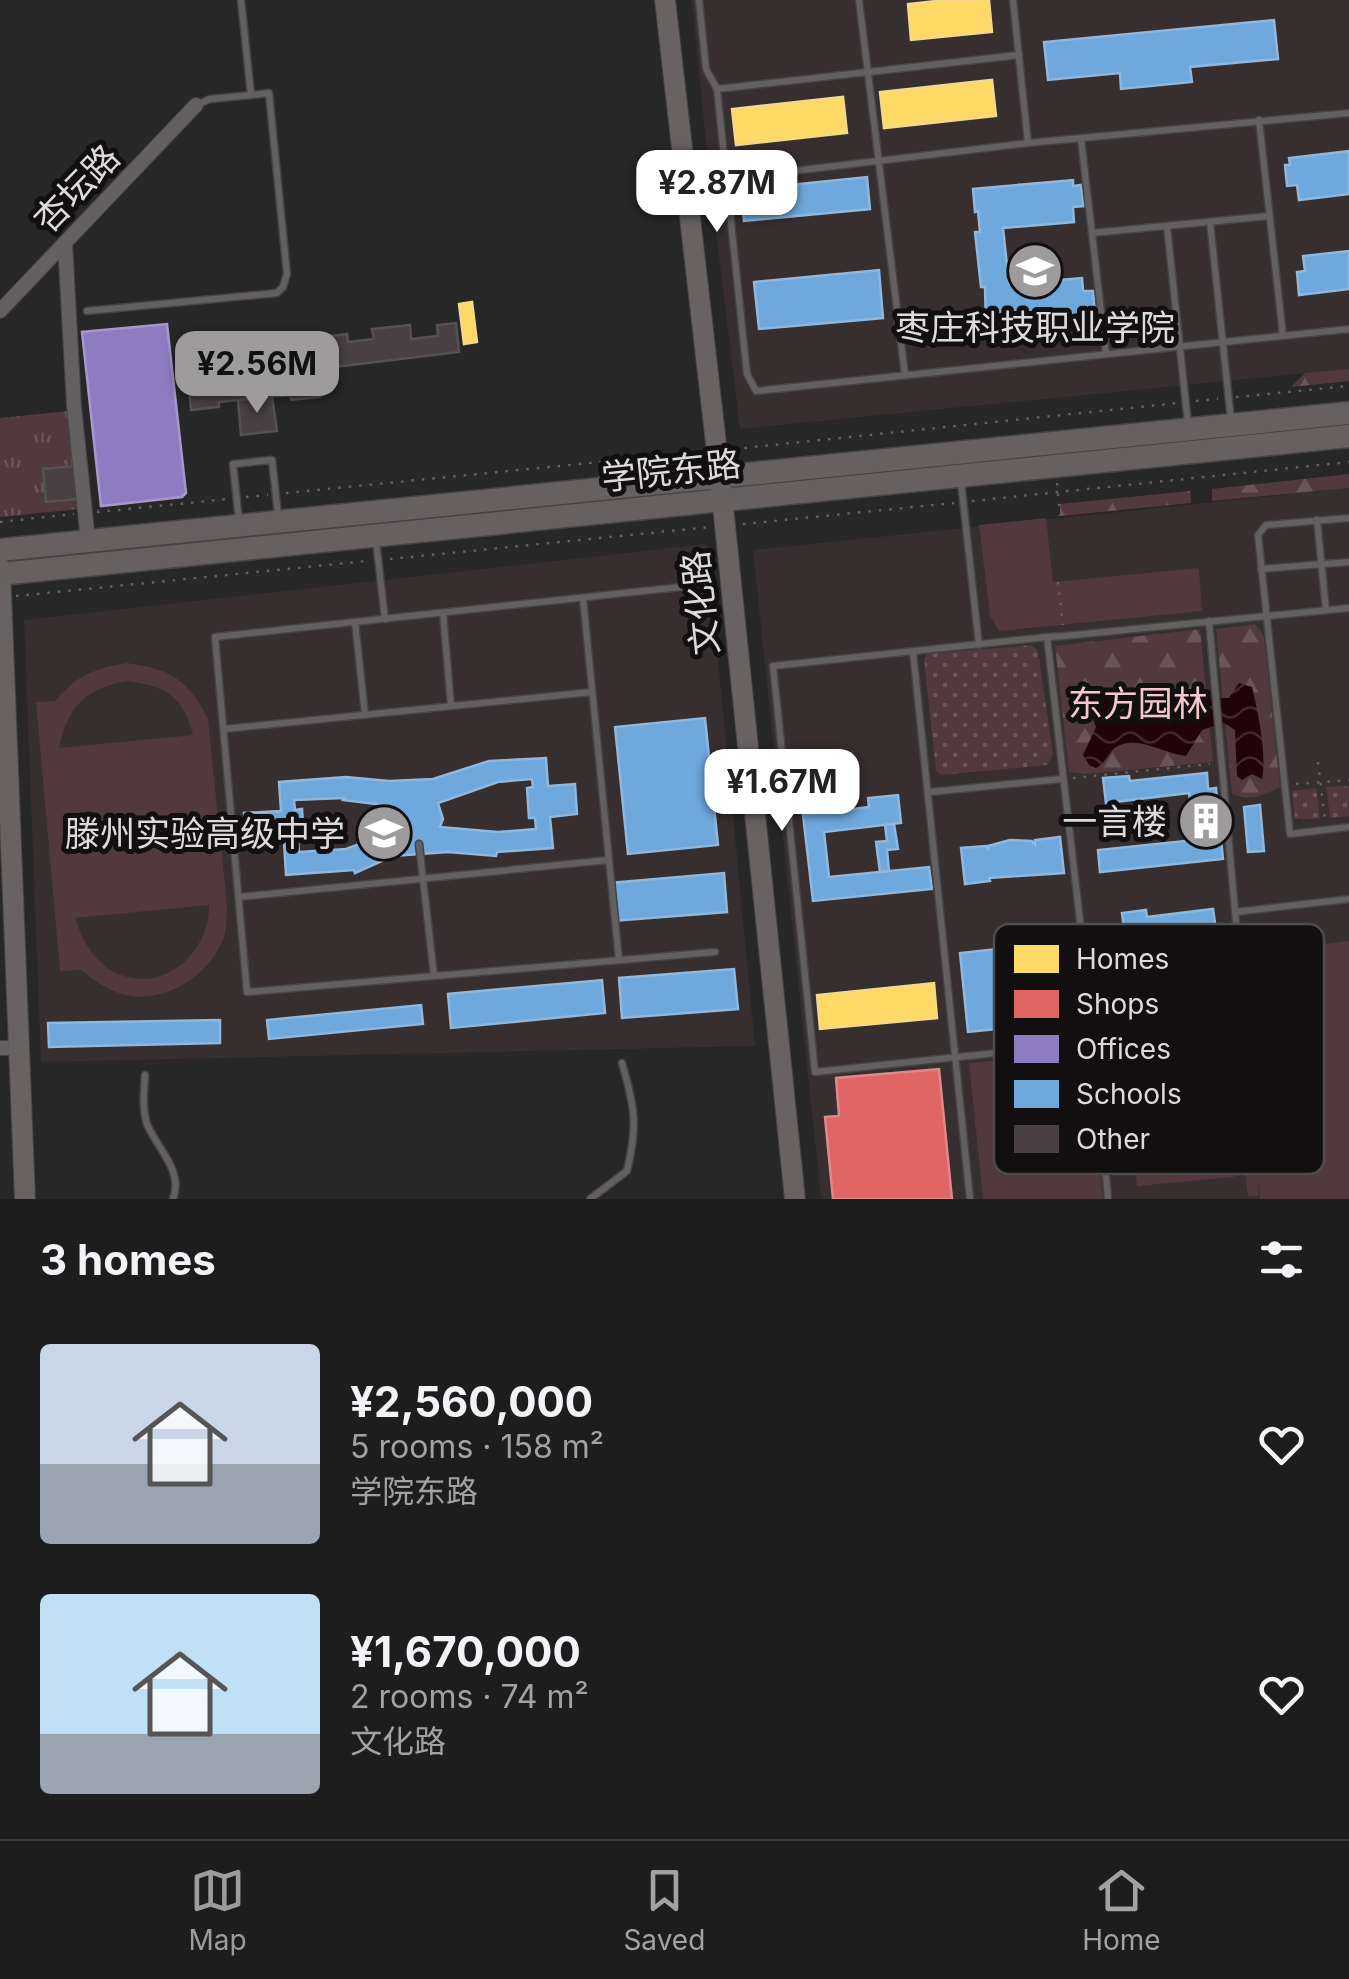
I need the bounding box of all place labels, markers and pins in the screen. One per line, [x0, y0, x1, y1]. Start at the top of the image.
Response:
pin: ¥2.87M [636, 150, 798, 235]
school or university icon: 枣庄科技职业学院 [1005, 241, 1065, 301]
place label: 枣庄科技职业学院 [895, 306, 1175, 348]
pin: ¥2.56M [176, 331, 338, 416]
pin: ¥1.67M [701, 749, 863, 834]
building icon: 一言楼 [1176, 791, 1236, 851]
place label: 一言楼 [1062, 800, 1167, 842]
school or university icon: 滕州实验高级中学 [354, 803, 414, 863]
place label: 滕州实验高级中学 [65, 812, 345, 854]

